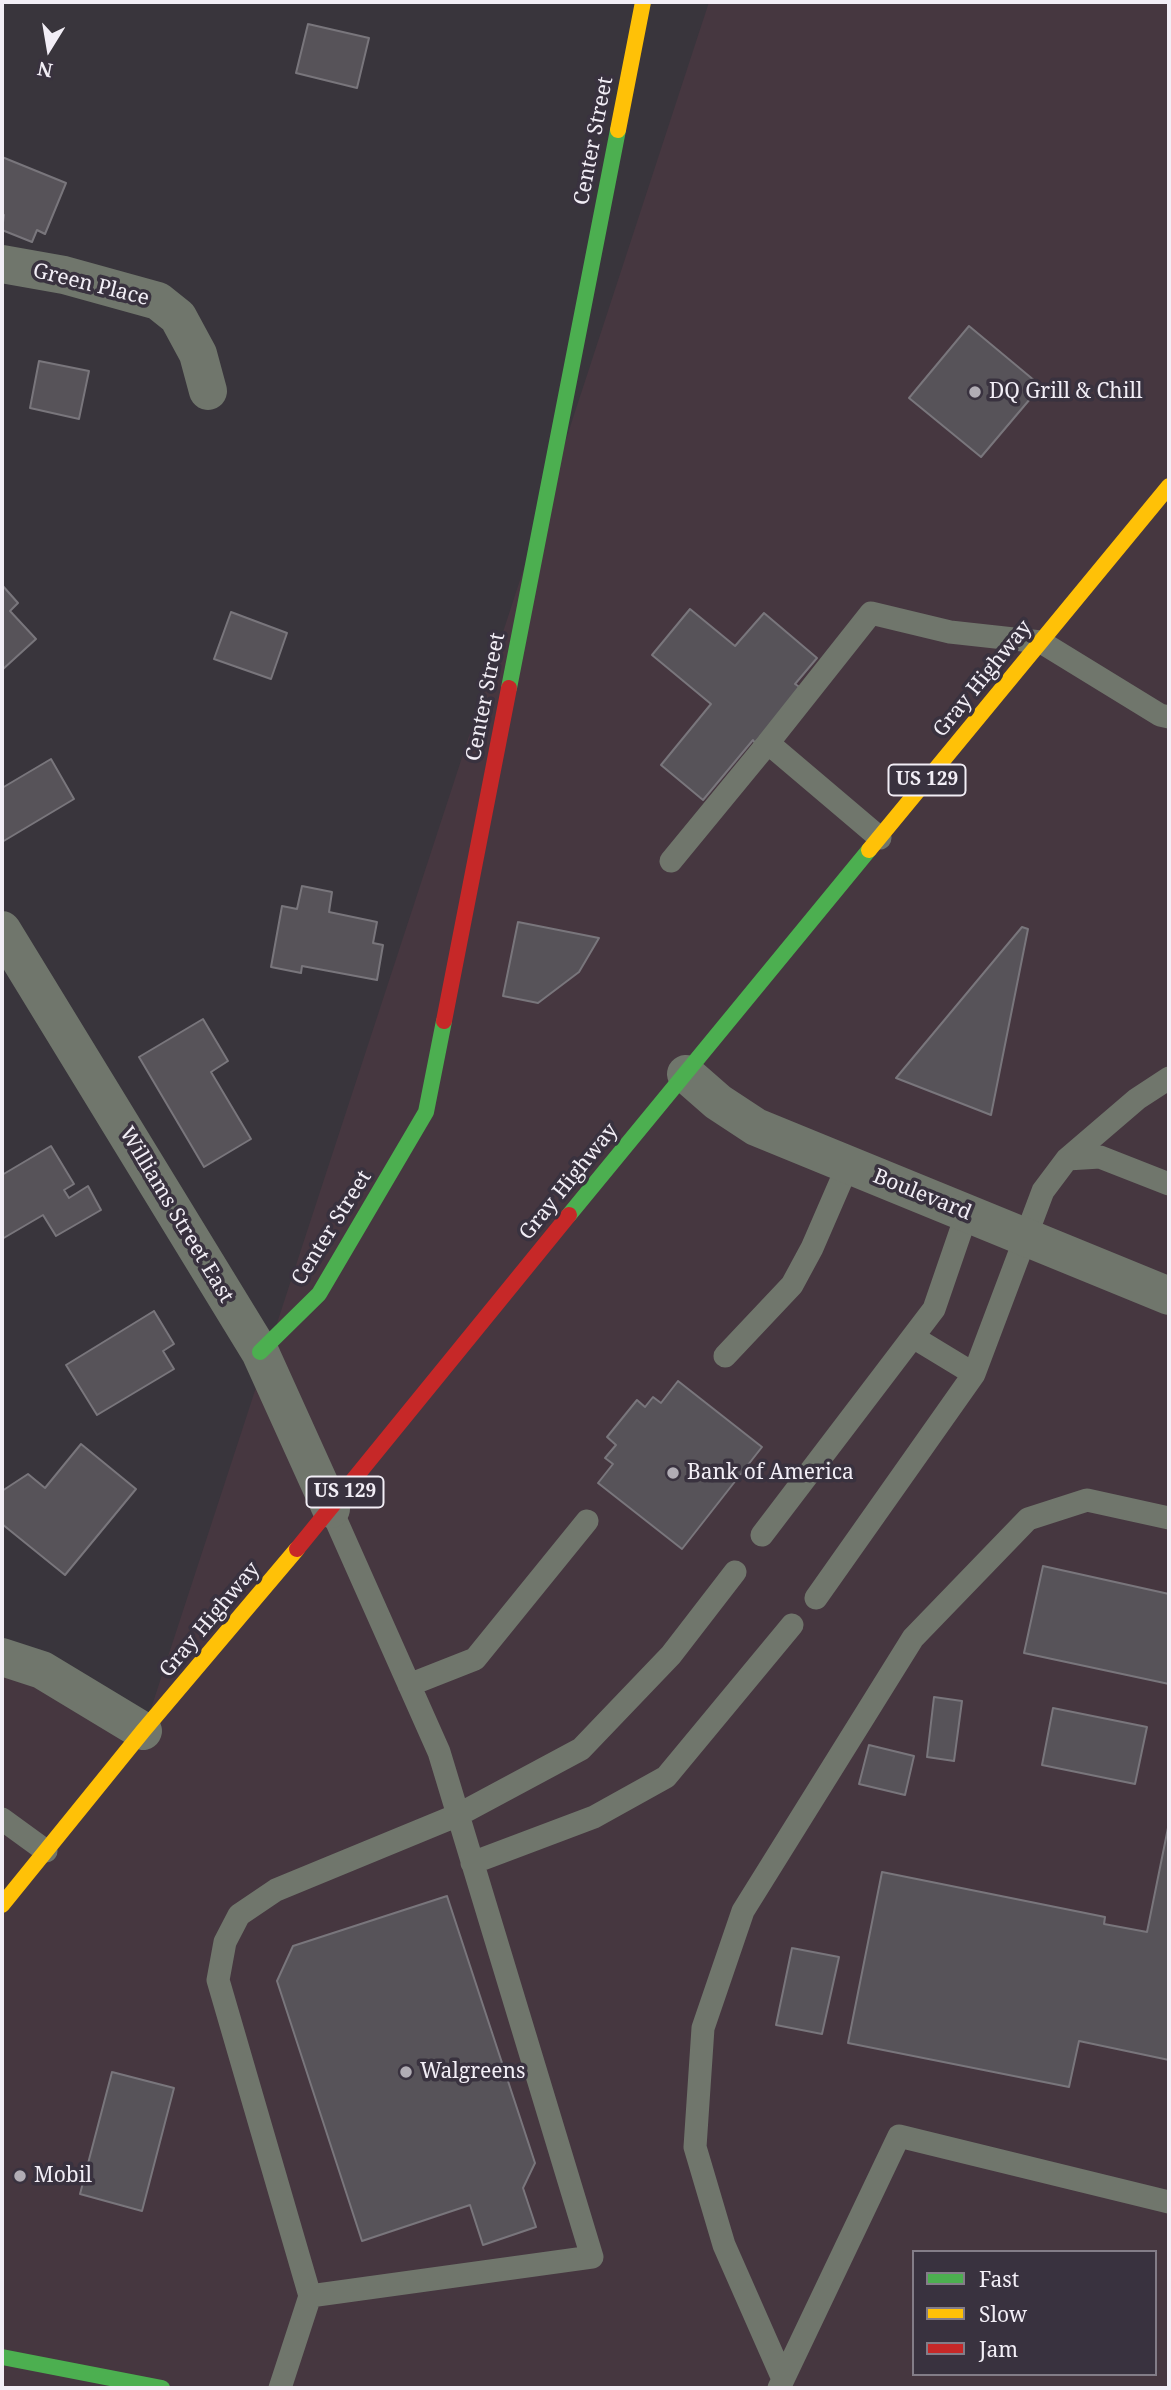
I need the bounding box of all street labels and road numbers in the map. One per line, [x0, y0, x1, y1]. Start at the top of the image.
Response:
street label: Center Street [569, 75, 619, 207]
street label: Green Place [30, 258, 152, 312]
street label: Gray Highway [928, 616, 1038, 742]
street label: Center Street [461, 631, 511, 763]
road number: US 129 [888, 764, 965, 796]
street label: Gray Highway [514, 1119, 624, 1245]
street label: Williams Street East [113, 1122, 239, 1308]
street label: Boulevard [869, 1164, 975, 1226]
street label: Center Street [287, 1166, 377, 1290]
road number: US 129 [306, 1476, 384, 1508]
street label: Gray Highway [155, 1557, 265, 1683]

